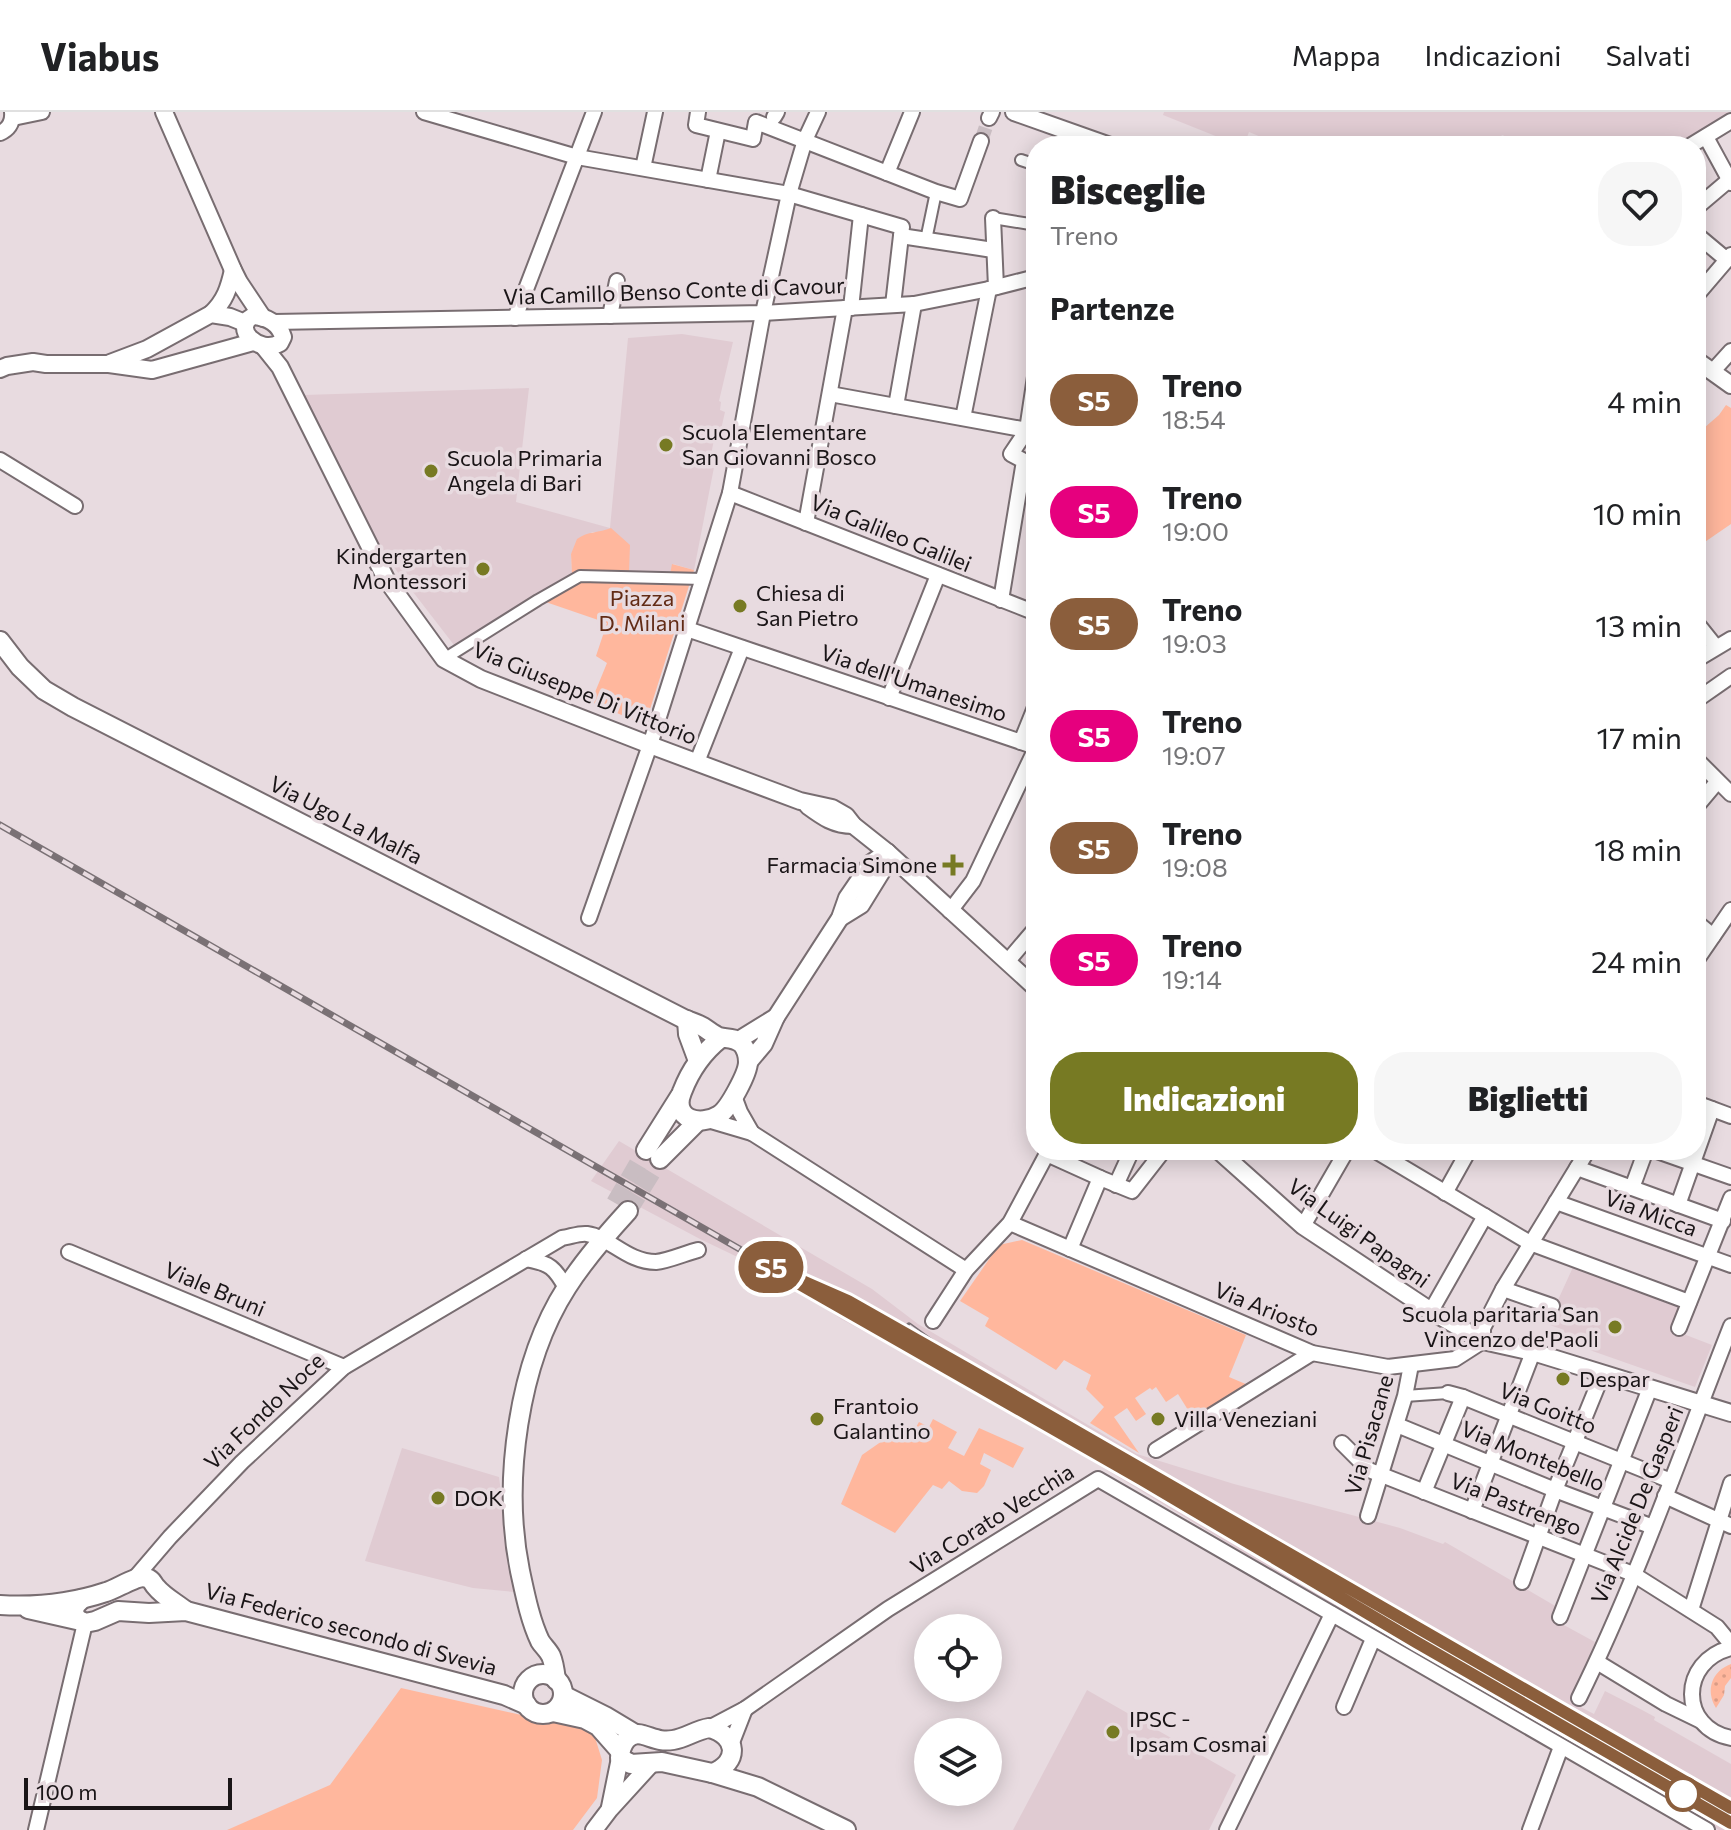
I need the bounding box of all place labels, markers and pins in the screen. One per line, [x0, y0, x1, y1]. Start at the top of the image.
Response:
place label: Scuola Elementare San Giovanni Bosco [682, 418, 877, 470]
marker: Scuola Elementare San Giovanni Bosco [657, 436, 675, 454]
place label: Scuola Primaria Angela di Bari [447, 444, 602, 496]
marker: Scuola Primaria Angela di Bari [422, 462, 440, 480]
place label: Kindergarten Montessori [336, 542, 467, 594]
marker: Kindergarten Montessori [474, 560, 492, 578]
place label: Chiesa di San Pietro [756, 579, 859, 631]
marker: Chiesa di San Pietro [731, 597, 749, 615]
place label: Farmacia Simone [766, 851, 937, 878]
marker: Farmacia Simone [944, 856, 962, 874]
place label: Scuola paritaria San Vincenzo de'Paoli [1402, 1300, 1599, 1352]
marker: Scuola paritaria San Vincenzo de'Paoli [1606, 1318, 1624, 1336]
place label: Despar [1579, 1365, 1650, 1392]
marker: Despar [1554, 1370, 1572, 1388]
place label: Frantoio Galantino [833, 1392, 931, 1444]
place label: Villa Veneziani [1174, 1405, 1317, 1432]
marker: Frantoio Galantino [808, 1410, 826, 1428]
marker: Villa Veneziani [1149, 1410, 1167, 1428]
place label: DOK [454, 1484, 503, 1511]
marker: DOK [429, 1489, 447, 1507]
place label: IPSC - Ipsam Cosmai [1129, 1705, 1267, 1757]
marker: IPSC - Ipsam Cosmai [1104, 1723, 1122, 1741]
unlabelled marker [1666, 1777, 1700, 1811]

